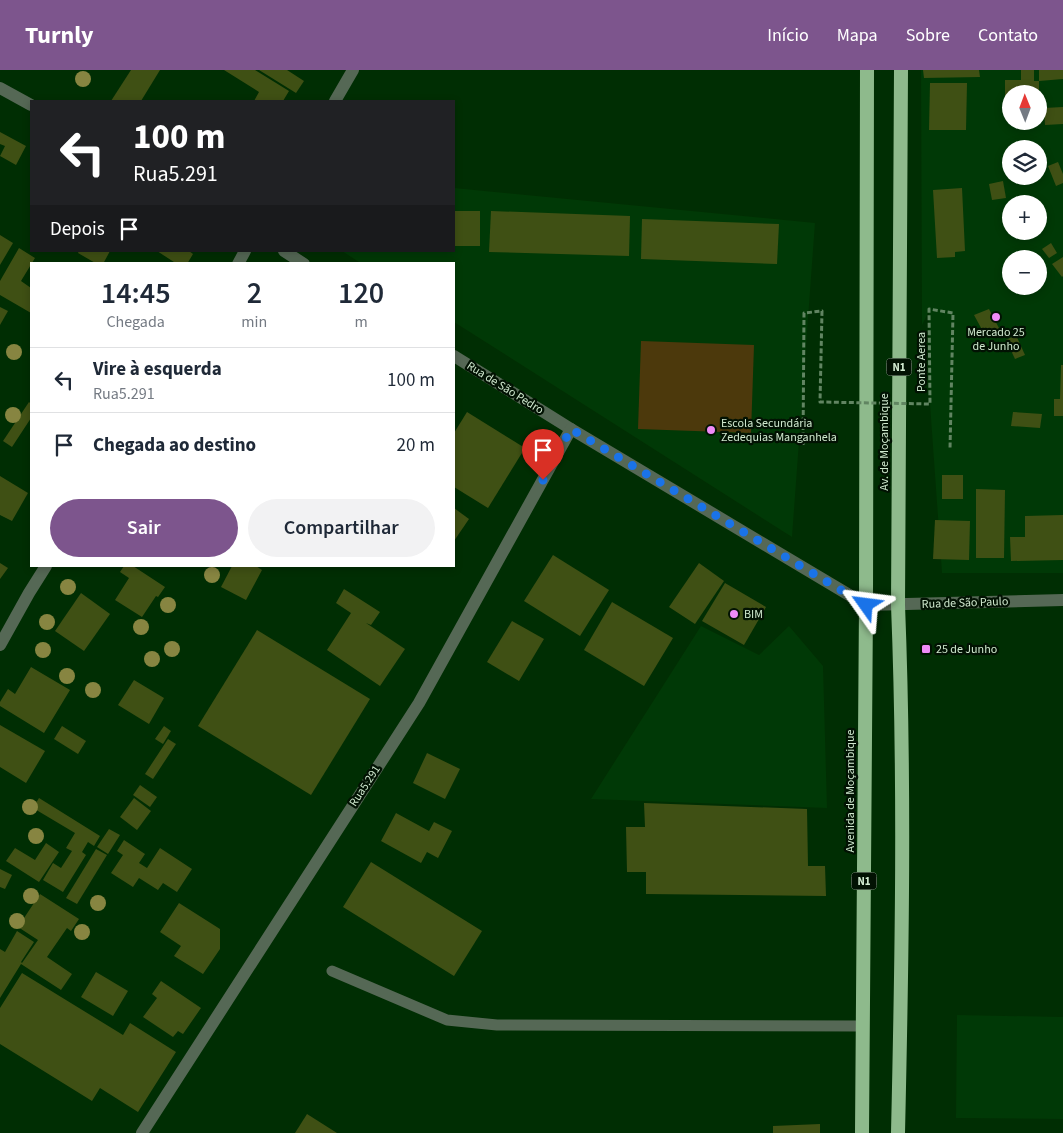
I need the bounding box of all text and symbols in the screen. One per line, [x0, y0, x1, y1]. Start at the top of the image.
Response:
text: Turnly [25, 18, 94, 53]
text: Início [767, 23, 809, 48]
text: Mapa [837, 23, 878, 48]
text: Sobre [906, 23, 950, 48]
text: Contato [978, 23, 1038, 48]
north arrow [1002, 85, 1048, 130]
map controls [1002, 85, 1047, 295]
text: 100 m [133, 112, 225, 162]
icon: left [50, 120, 115, 185]
button: layers [1002, 140, 1047, 185]
text: Rua5.291 [133, 158, 218, 190]
button: + [1002, 195, 1047, 240]
icon: arrive [115, 215, 143, 243]
text: Depois [50, 216, 105, 243]
button: − [1002, 250, 1047, 295]
text: 14:45 [101, 272, 171, 315]
text: 2 [247, 272, 262, 315]
text: 120 [338, 272, 384, 315]
text: Chegada [106, 311, 165, 333]
text: min [241, 311, 267, 333]
text: m [355, 311, 368, 333]
marker: Mercado 25 de Junho [990, 311, 1002, 323]
place label: Mercado 25 de Junho [967, 324, 1025, 355]
street label: Ponte Aerea [913, 332, 930, 392]
text: Vire à esquerda [93, 356, 222, 383]
street label: Rua de São Pedro [463, 358, 547, 418]
road number: N1 [886, 358, 912, 376]
icon: left [50, 366, 78, 394]
text: 100 m [387, 367, 435, 394]
text: Rua5.291 [93, 383, 155, 405]
street label: Av. de Moçambique [876, 393, 893, 491]
place label: Escola Secundária Zedequias Manganhela [721, 415, 837, 446]
marker: Escola Secundária Zedequias Manganhela [705, 424, 717, 436]
pin [522, 429, 564, 480]
icon: arrive [50, 431, 78, 459]
text: Chegada ao destino [93, 432, 256, 459]
text: 20 m [397, 432, 435, 459]
icon: arrive [529, 436, 557, 464]
button: Sair [50, 499, 238, 557]
button: Compartilhar [248, 499, 435, 557]
position arrow [839, 578, 891, 630]
street label: Rua de São Paulo [921, 593, 1009, 613]
place label: BIM [744, 606, 763, 623]
marker: BIM [728, 608, 740, 620]
place label: 25 de Junho [936, 641, 997, 658]
marker: 25 de Junho [920, 643, 932, 655]
street label: Avenida de Moçambique [842, 730, 859, 852]
street label: Rua5.291 [345, 762, 385, 810]
road number: N1 [852, 872, 876, 889]

